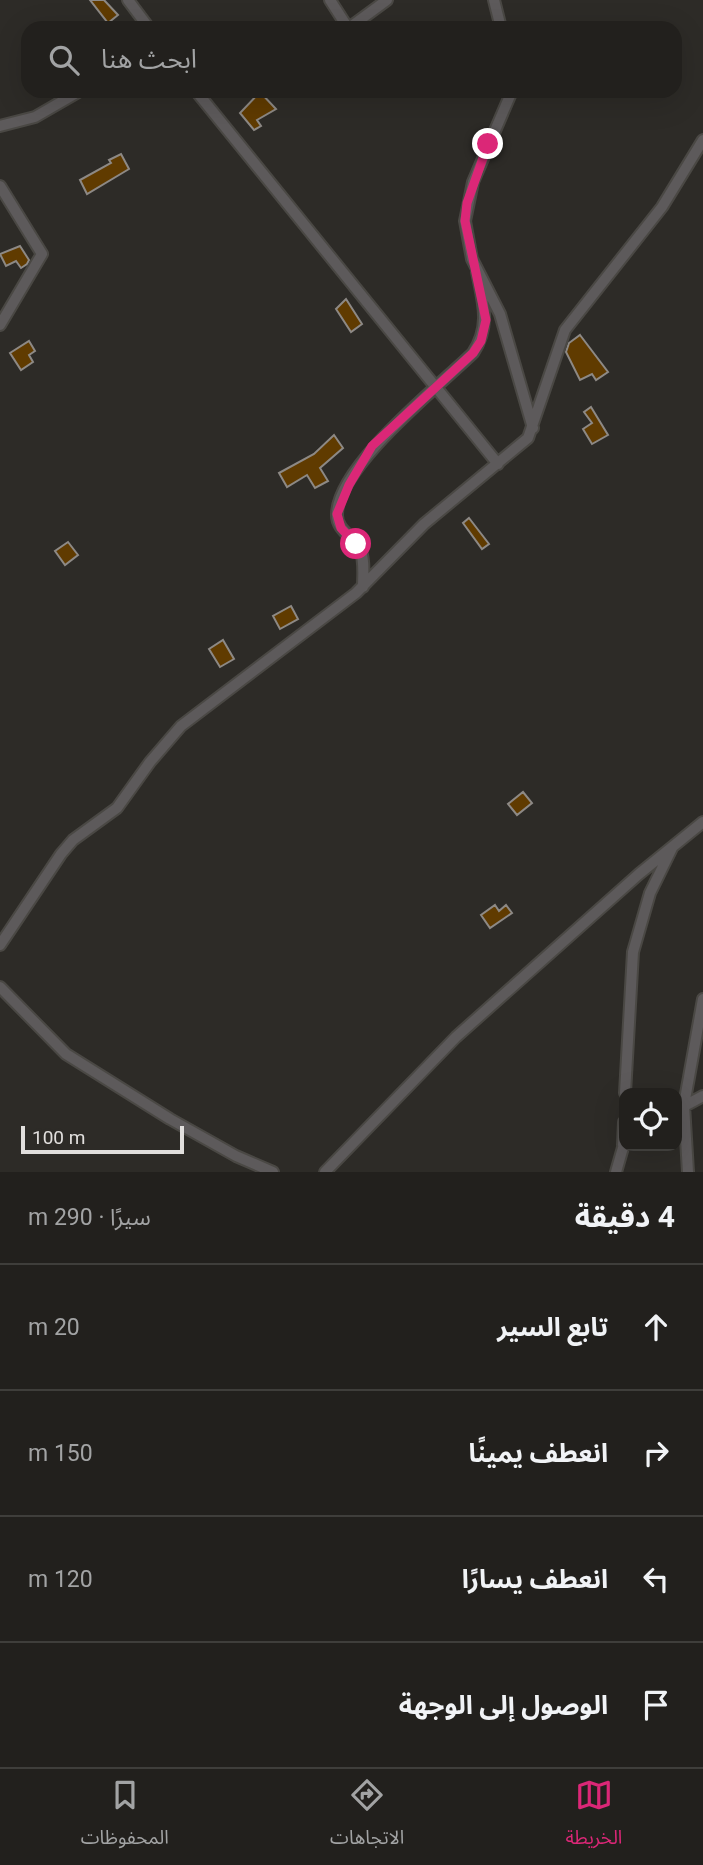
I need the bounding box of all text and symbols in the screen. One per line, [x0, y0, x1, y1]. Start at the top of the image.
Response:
search box [21, 21, 682, 98]
icon: search [45, 41, 83, 79]
text: ابحث هنا [101, 44, 197, 74]
route end [472, 128, 503, 159]
route start [340, 528, 371, 559]
map controls [619, 1088, 682, 1151]
button: locate [619, 1088, 682, 1151]
scale bar [21, 1123, 184, 1155]
text: 100 m [32, 1126, 85, 1149]
text: 4 دقيقة [575, 1199, 675, 1234]
text: سيرًا · 290 m [28, 1204, 151, 1231]
icon: ahead [637, 1308, 675, 1346]
text: تابع السير [497, 1312, 608, 1342]
text: 20 m [28, 1314, 80, 1341]
icon: right [637, 1434, 675, 1472]
text: انعطف يمينًا [469, 1438, 608, 1468]
text: 150 m [28, 1440, 93, 1467]
icon: left [637, 1560, 675, 1598]
text: انعطف يسارًا [462, 1564, 608, 1594]
text: 120 m [28, 1566, 93, 1593]
icon: arrive [637, 1686, 675, 1724]
text: الوصول إلى الوجهة [399, 1690, 608, 1720]
tab: المحفوظات [81, 1776, 169, 1858]
tab: الاتجاهات [330, 1776, 404, 1858]
tab: الخريطة [565, 1776, 622, 1858]

